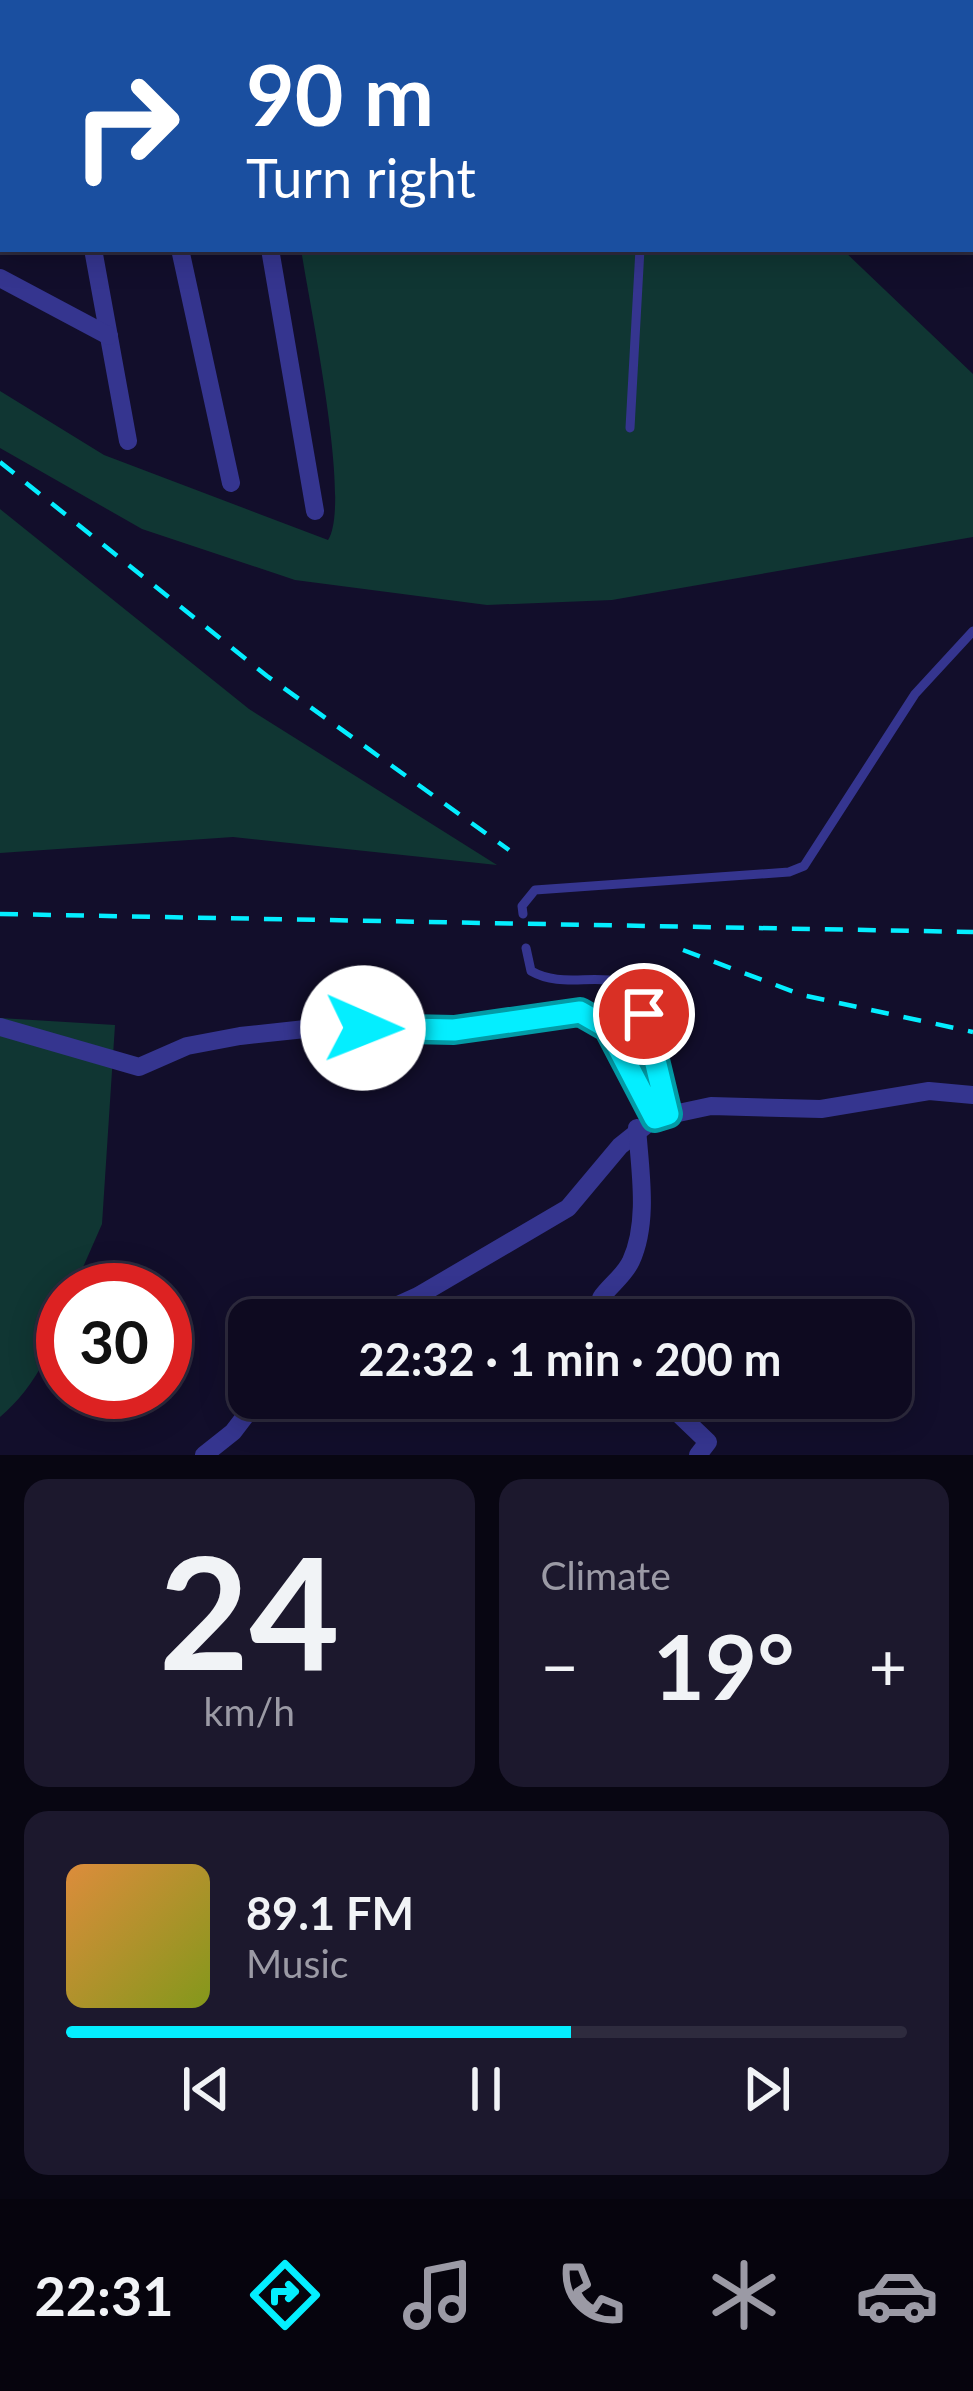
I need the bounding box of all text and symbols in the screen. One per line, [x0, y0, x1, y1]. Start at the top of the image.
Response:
text: 90 m [246, 43, 434, 144]
icon: right [48, 48, 204, 204]
text: Turn right [246, 145, 476, 210]
pin [593, 963, 695, 1065]
position arrow [300, 965, 426, 1091]
icon: arrive [611, 981, 677, 1047]
speed limit sign: 30 [36, 1263, 192, 1419]
text: 22:32 · 1 min · 200 m [359, 1332, 781, 1386]
text: 24 [159, 1516, 340, 1703]
text: Climate [541, 1552, 671, 1598]
text: 19° [653, 1611, 795, 1719]
text: − [541, 1626, 579, 1705]
text: + [869, 1626, 907, 1705]
text: km/h [204, 1688, 295, 1734]
text: 89.1 FM [246, 1886, 414, 1940]
text: Music [246, 1940, 348, 1986]
icon: previous [173, 2056, 239, 2122]
icon: pause [453, 2056, 519, 2122]
icon: next [734, 2056, 800, 2122]
icon: directions [243, 2253, 327, 2337]
icon: music [396, 2253, 480, 2337]
icon: phone [549, 2253, 633, 2337]
icon: climate [702, 2253, 786, 2337]
icon: car [855, 2253, 939, 2337]
text: 22:31 [34, 2263, 174, 2328]

